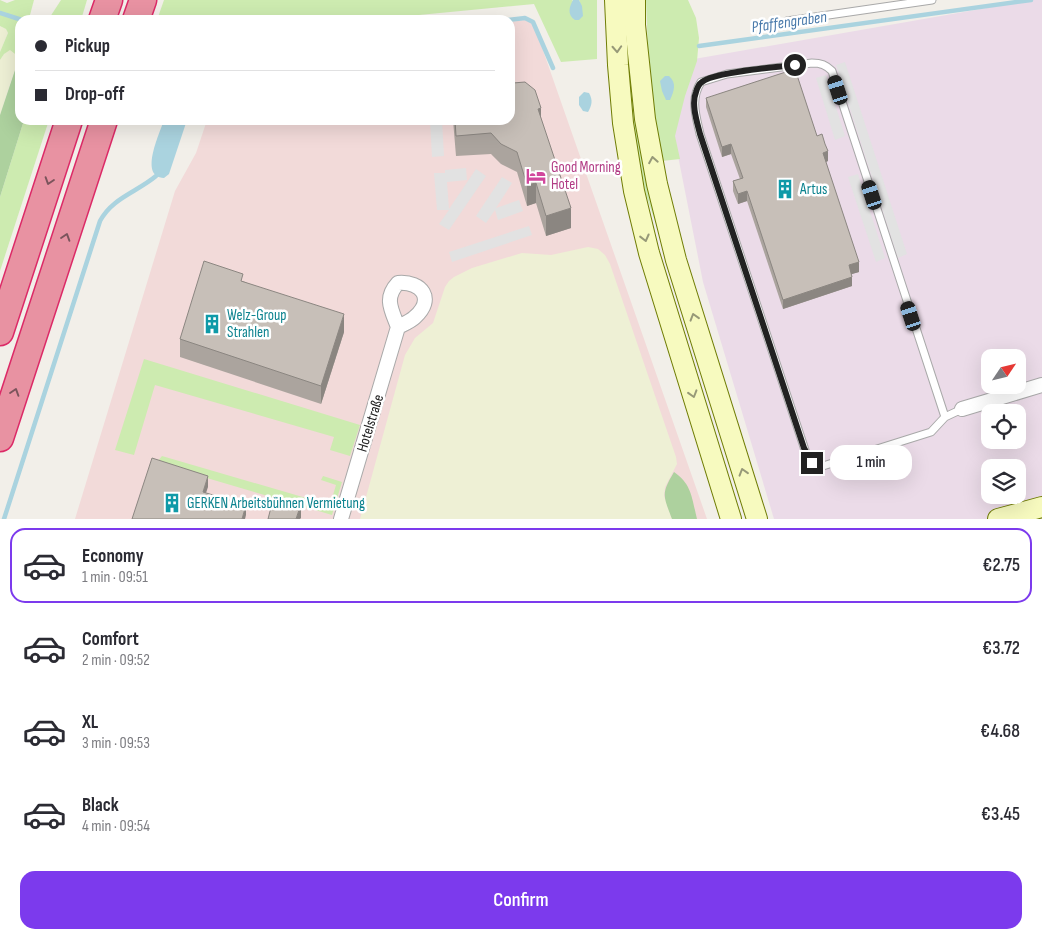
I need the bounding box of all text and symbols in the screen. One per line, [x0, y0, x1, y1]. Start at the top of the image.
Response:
water label: Pfaffengraben [750, 8, 828, 37]
text: Pickup [65, 35, 110, 58]
one-way arrow [612, 45, 623, 53]
route start [784, 54, 806, 76]
car [826, 73, 849, 107]
text: Drop-off [65, 83, 125, 106]
one-way arrow [648, 156, 658, 165]
place label: Good Morning Hotel [551, 158, 621, 194]
hotel icon: Good Morning Hotel [525, 165, 547, 187]
one-way arrow [45, 177, 55, 185]
building icon: Artus [774, 178, 796, 200]
car [860, 178, 883, 212]
place label: Artus [799, 180, 827, 199]
one-way arrow [60, 233, 70, 242]
one-way arrow [640, 234, 650, 242]
car [899, 299, 922, 333]
place label: Welz-Group Strahlen [227, 306, 286, 342]
building icon: Welz-Group Strahlen [201, 313, 223, 335]
one-way arrow [690, 314, 700, 322]
north arrow [981, 349, 1026, 394]
map controls [981, 349, 1026, 504]
one-way arrow [9, 388, 19, 396]
one-way arrow [687, 389, 697, 397]
street label: Hotelstraße [353, 392, 388, 454]
button: locate [981, 404, 1026, 449]
callout: 1 min [830, 446, 912, 480]
route end [801, 452, 823, 474]
text: 1 min [856, 453, 886, 472]
button: layers [981, 459, 1026, 504]
one-way arrow [738, 469, 748, 477]
building icon: GERKEN Arbeitsbühnen Vermietung [161, 492, 183, 514]
place label: GERKEN Arbeitsbühnen Vermietung [187, 494, 365, 513]
icon: car [22, 543, 67, 588]
text: Economy [82, 545, 144, 568]
text: €2.75 [983, 554, 1020, 577]
text: 1 min · 09:51 [82, 568, 148, 587]
icon: car [22, 626, 67, 671]
text: Comfort [82, 628, 139, 651]
text: €3.72 [982, 637, 1020, 660]
text: 2 min · 09:52 [82, 651, 150, 670]
icon: car [22, 709, 67, 754]
text: XL [82, 711, 98, 734]
text: €4.68 [980, 720, 1020, 743]
text: 3 min · 09:53 [82, 734, 150, 753]
icon: car [22, 792, 67, 837]
text: Black [82, 794, 119, 817]
text: €3.45 [981, 803, 1020, 826]
text: 4 min · 09:54 [82, 817, 150, 836]
button: Confirm [20, 871, 1022, 929]

